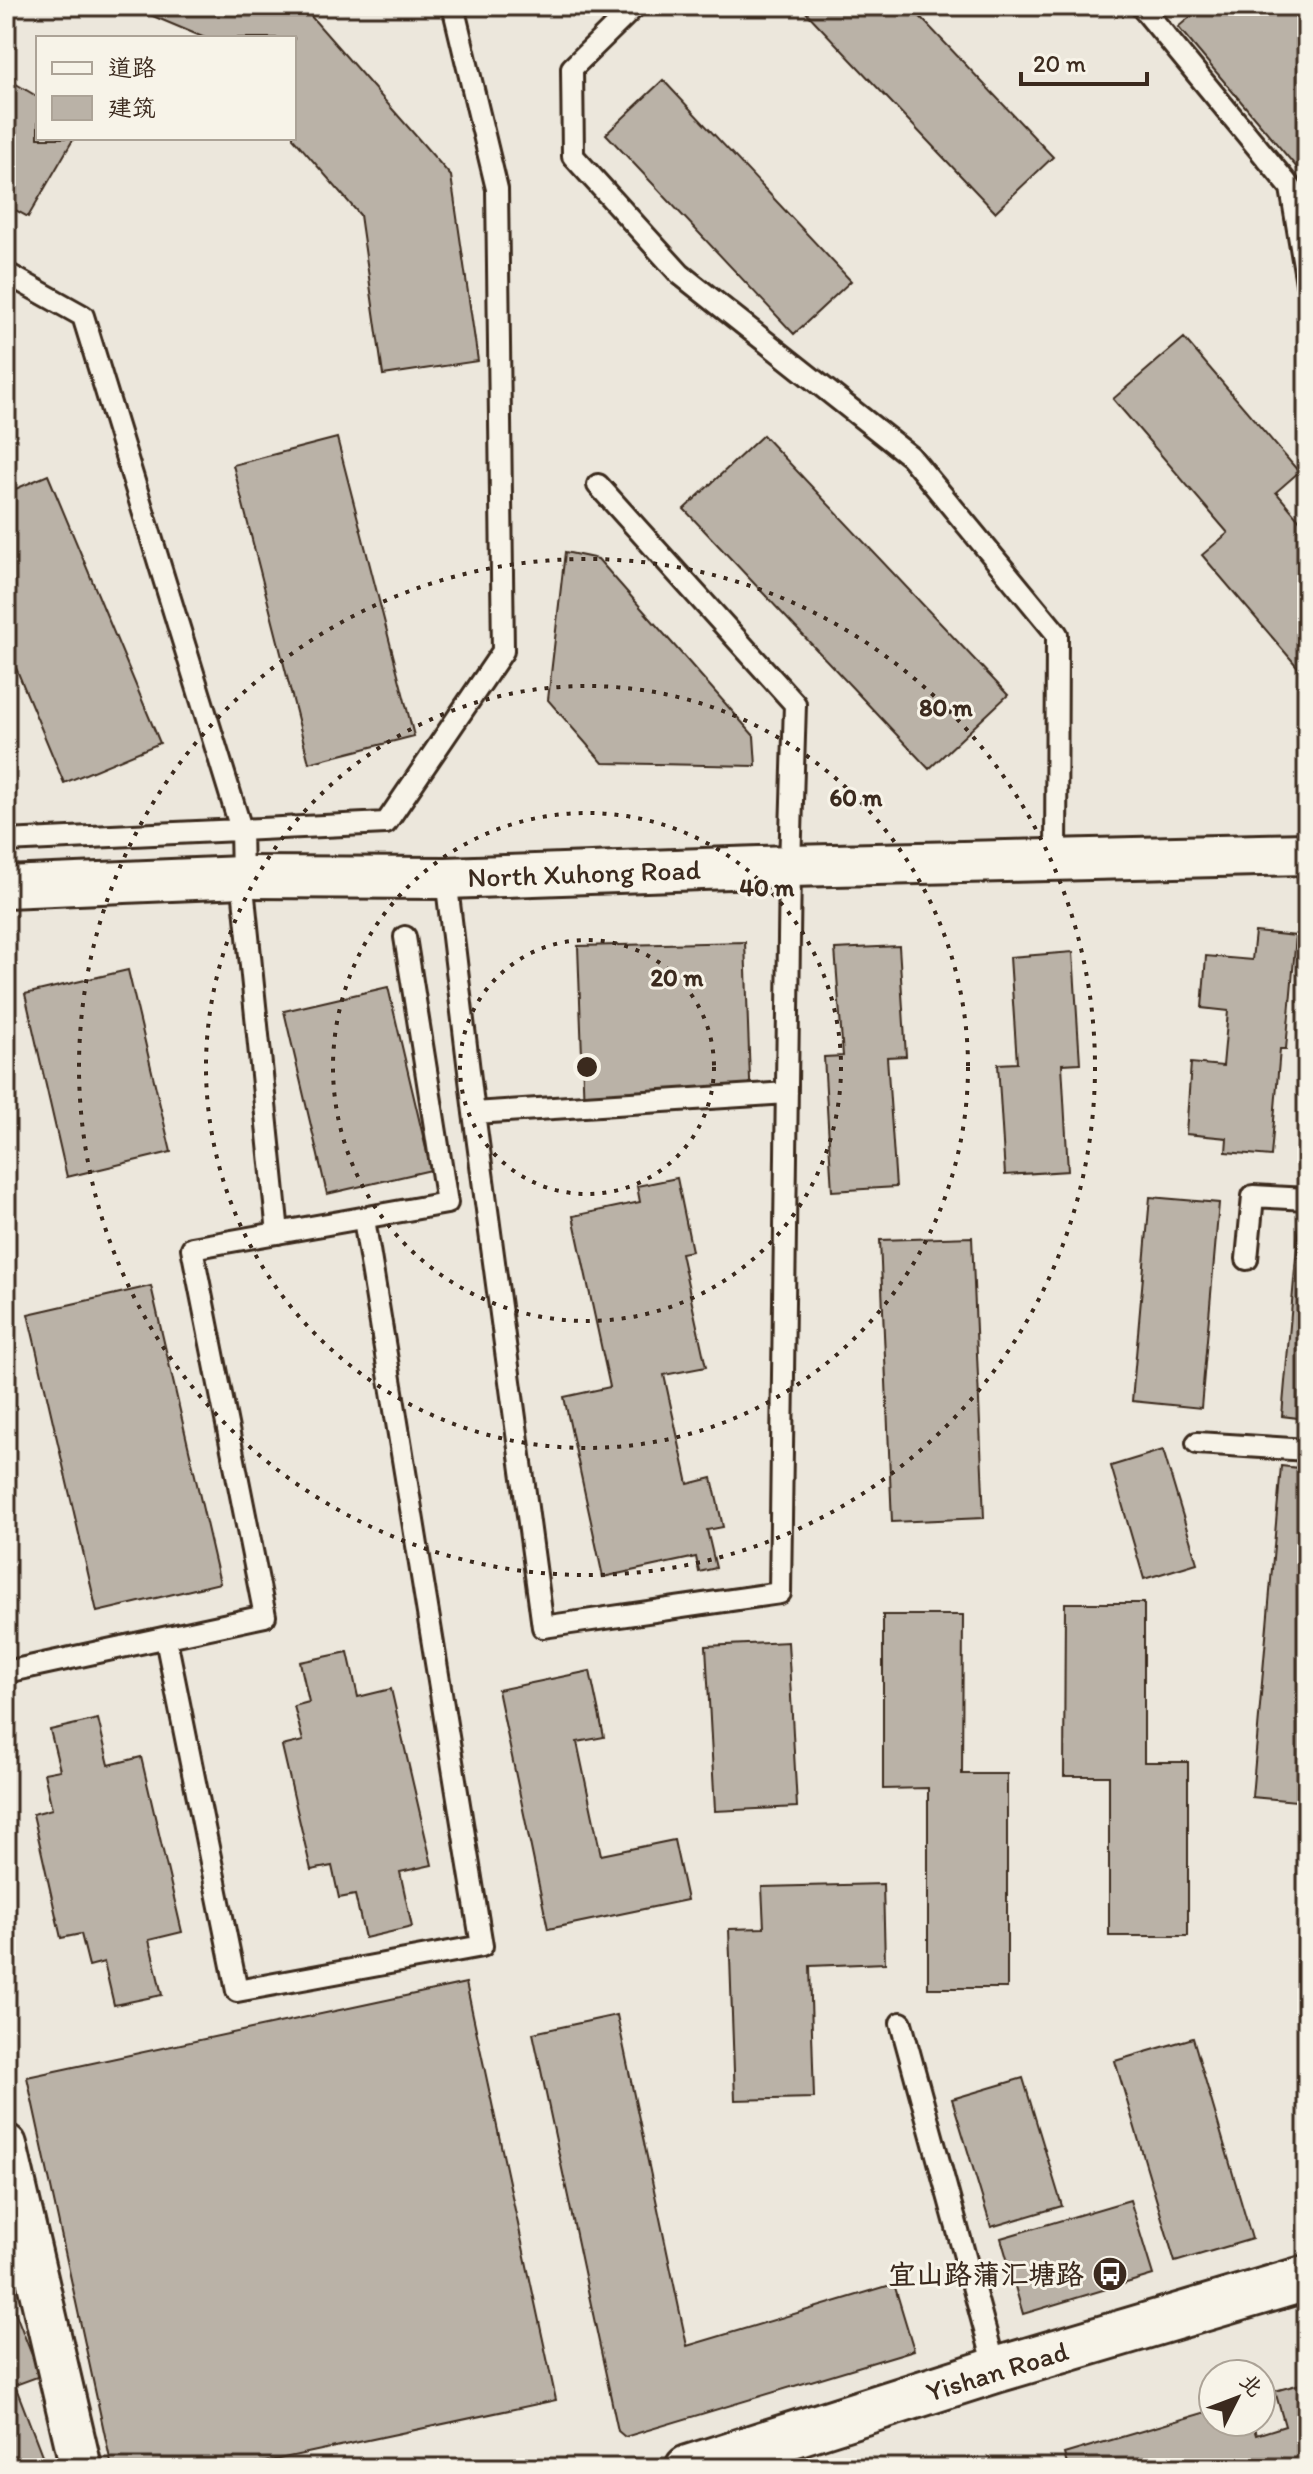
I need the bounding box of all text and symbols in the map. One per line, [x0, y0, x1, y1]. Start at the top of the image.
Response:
legend [36, 36, 296, 140]
scale bar [1021, 36, 1147, 86]
text: 20 m [1033, 49, 1086, 78]
text: 道路 [108, 53, 156, 82]
text: 建筑 [108, 93, 156, 122]
text: 80 m [919, 693, 974, 722]
text: 60 m [829, 783, 883, 812]
street label: North Xuhong Road [467, 852, 702, 894]
text: 40 m [740, 873, 795, 902]
text: 20 m [651, 963, 704, 992]
centre of rings [573, 1053, 601, 1081]
bus stop icon: 宜山路蒲汇塘路 [1091, 2255, 1129, 2293]
place label: 宜山路蒲汇塘路 [888, 2257, 1084, 2291]
street label: Yishan Road [922, 2333, 1073, 2409]
north arrow [1197, 2358, 1277, 2438]
text: 北 [1234, 2368, 1269, 2402]

